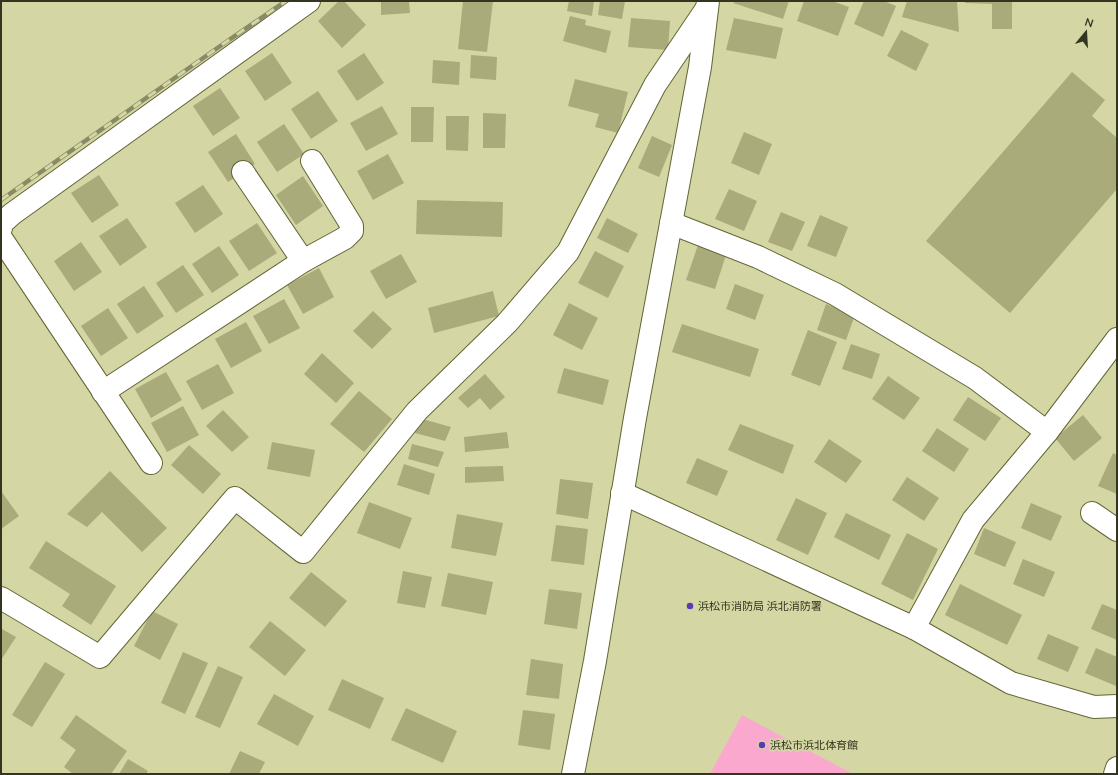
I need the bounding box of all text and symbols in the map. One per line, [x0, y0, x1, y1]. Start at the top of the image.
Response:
north arrow [1066, 12, 1106, 52]
text: N [1083, 15, 1095, 30]
place label: 浜松市消防局 浜北消防署 [698, 599, 822, 613]
marker: 浜松市消防局 浜北消防署 [685, 601, 695, 611]
place label: 浜松市浜北体育館 [770, 738, 858, 752]
marker: 浜松市浜北体育館 [757, 740, 767, 750]

